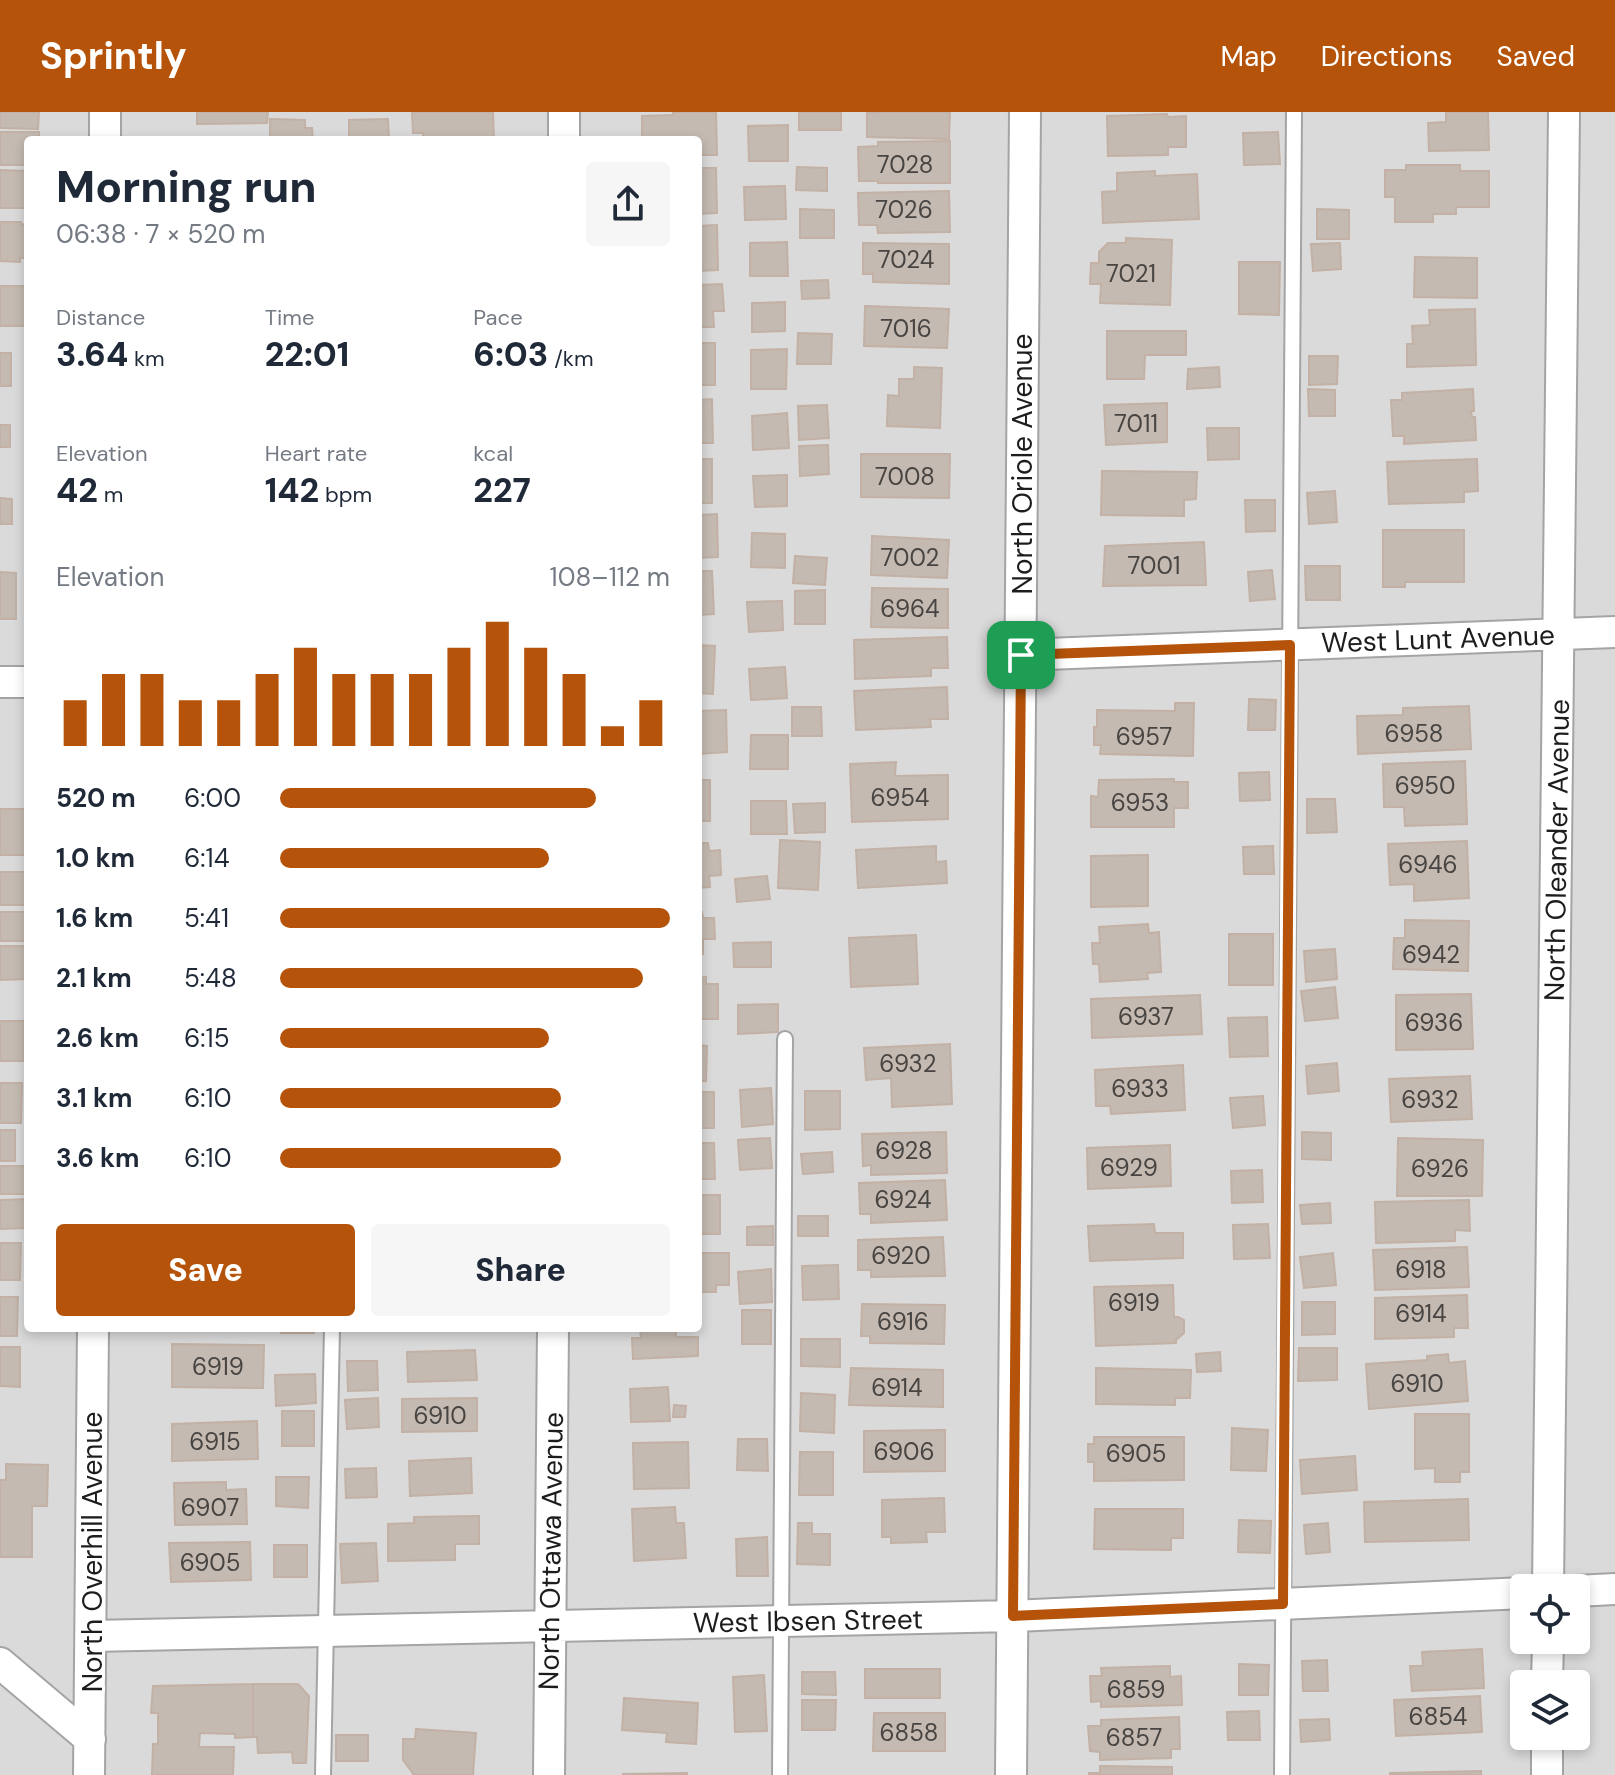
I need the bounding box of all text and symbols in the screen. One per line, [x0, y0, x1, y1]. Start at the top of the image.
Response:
text: Sprintly [40, 31, 187, 81]
text: Map [1220, 38, 1277, 75]
text: Directions [1321, 38, 1453, 75]
text: Saved [1497, 38, 1575, 75]
house number: 7028 [877, 149, 933, 180]
text: Morning run [56, 158, 317, 216]
button: share [586, 162, 670, 246]
house number: 7026 [875, 194, 933, 225]
text: 06:38 · 7 × 520 m [56, 217, 266, 251]
house number: 7024 [878, 244, 934, 275]
house number: 7021 [1106, 258, 1156, 289]
text: Distance [56, 303, 145, 332]
text: Time [265, 303, 314, 332]
text: Pace [473, 303, 523, 332]
house number: 7016 [880, 313, 932, 344]
text: 3.64 [56, 332, 128, 377]
text: 22:01 [265, 332, 349, 377]
text: 6:03 [473, 332, 548, 377]
street label: North Oriole Avenue [1004, 334, 1041, 594]
text: km [128, 344, 165, 373]
text: /km [548, 344, 593, 373]
house number: 7011 [1114, 408, 1158, 439]
text: Elevation [56, 439, 148, 468]
text: Heart rate [265, 439, 367, 468]
text: kcal [473, 439, 513, 468]
house number: 7008 [875, 461, 935, 492]
text: 42 [56, 468, 98, 513]
text: 142 [265, 468, 319, 513]
text: 227 [473, 468, 531, 513]
text: m [98, 480, 123, 509]
text: bpm [319, 480, 372, 509]
house number: 7002 [881, 542, 939, 573]
house number: 7001 [1128, 550, 1180, 581]
text: Elevation [56, 560, 164, 594]
text: 108–112 m [550, 560, 670, 594]
house number: 6964 [880, 593, 940, 624]
street label: West Lunt Avenue [1320, 616, 1556, 662]
pin [987, 621, 1055, 689]
icon: arrive [999, 633, 1043, 677]
street label: North Oleander Avenue [1536, 699, 1578, 1001]
house number: 6958 [1385, 718, 1443, 749]
house number: 6957 [1116, 721, 1172, 752]
house number: 6950 [1395, 770, 1455, 801]
text: 520 m [56, 781, 136, 815]
text: 6:00 [184, 781, 241, 815]
house number: 6954 [871, 782, 929, 813]
house number: 6953 [1111, 787, 1169, 818]
text: 1.0 km [56, 841, 135, 875]
text: 6:14 [184, 841, 229, 875]
house number: 6946 [1398, 849, 1458, 880]
text: 1.6 km [56, 901, 133, 935]
text: 5:41 [184, 901, 229, 935]
house number: 6942 [1402, 939, 1460, 970]
text: 2.1 km [56, 961, 132, 995]
text: 5:48 [184, 961, 237, 995]
house number: 6937 [1118, 1001, 1174, 1032]
house number: 6936 [1405, 1007, 1463, 1038]
text: 2.6 km [56, 1021, 139, 1055]
text: 6:15 [184, 1021, 230, 1055]
house number: 6932 [879, 1048, 937, 1079]
house number: 6933 [1111, 1073, 1169, 1104]
text: 3.1 km [56, 1081, 132, 1115]
text: 6:10 [184, 1081, 231, 1115]
house number: 6932 [1401, 1084, 1459, 1115]
house number: 6928 [875, 1135, 933, 1166]
text: 3.6 km [56, 1141, 140, 1175]
text: 6:10 [184, 1141, 231, 1175]
house number: 6929 [1100, 1152, 1158, 1183]
house number: 6926 [1411, 1153, 1469, 1184]
house number: 6924 [874, 1184, 932, 1215]
button: Save [56, 1224, 355, 1316]
button: Share [371, 1224, 670, 1316]
house number: 6920 [871, 1240, 931, 1271]
house number: 6918 [1395, 1254, 1447, 1285]
house number: 6919 [1108, 1287, 1160, 1318]
house number: 6914 [1395, 1298, 1447, 1329]
house number: 6916 [877, 1306, 929, 1337]
house number: 6919 [192, 1351, 244, 1382]
house number: 6910 [1390, 1368, 1444, 1399]
house number: 6914 [871, 1372, 923, 1403]
house number: 6910 [413, 1400, 467, 1431]
street label: North Overhill Avenue [74, 1412, 111, 1692]
street label: North Ottawa Avenue [530, 1412, 572, 1690]
house number: 6915 [189, 1426, 241, 1457]
house number: 6906 [873, 1436, 935, 1467]
house number: 6905 [1106, 1438, 1166, 1469]
house number: 6907 [181, 1492, 239, 1523]
house number: 6905 [180, 1547, 240, 1578]
map controls [1510, 1574, 1590, 1750]
button: locate [1510, 1574, 1590, 1654]
street label: West Ibsen Street [693, 1600, 923, 1642]
button: layers [1510, 1670, 1590, 1750]
house number: 6859 [1107, 1674, 1165, 1705]
house number: 6854 [1409, 1701, 1467, 1732]
house number: 6858 [880, 1717, 938, 1748]
house number: 6857 [1106, 1722, 1162, 1753]

